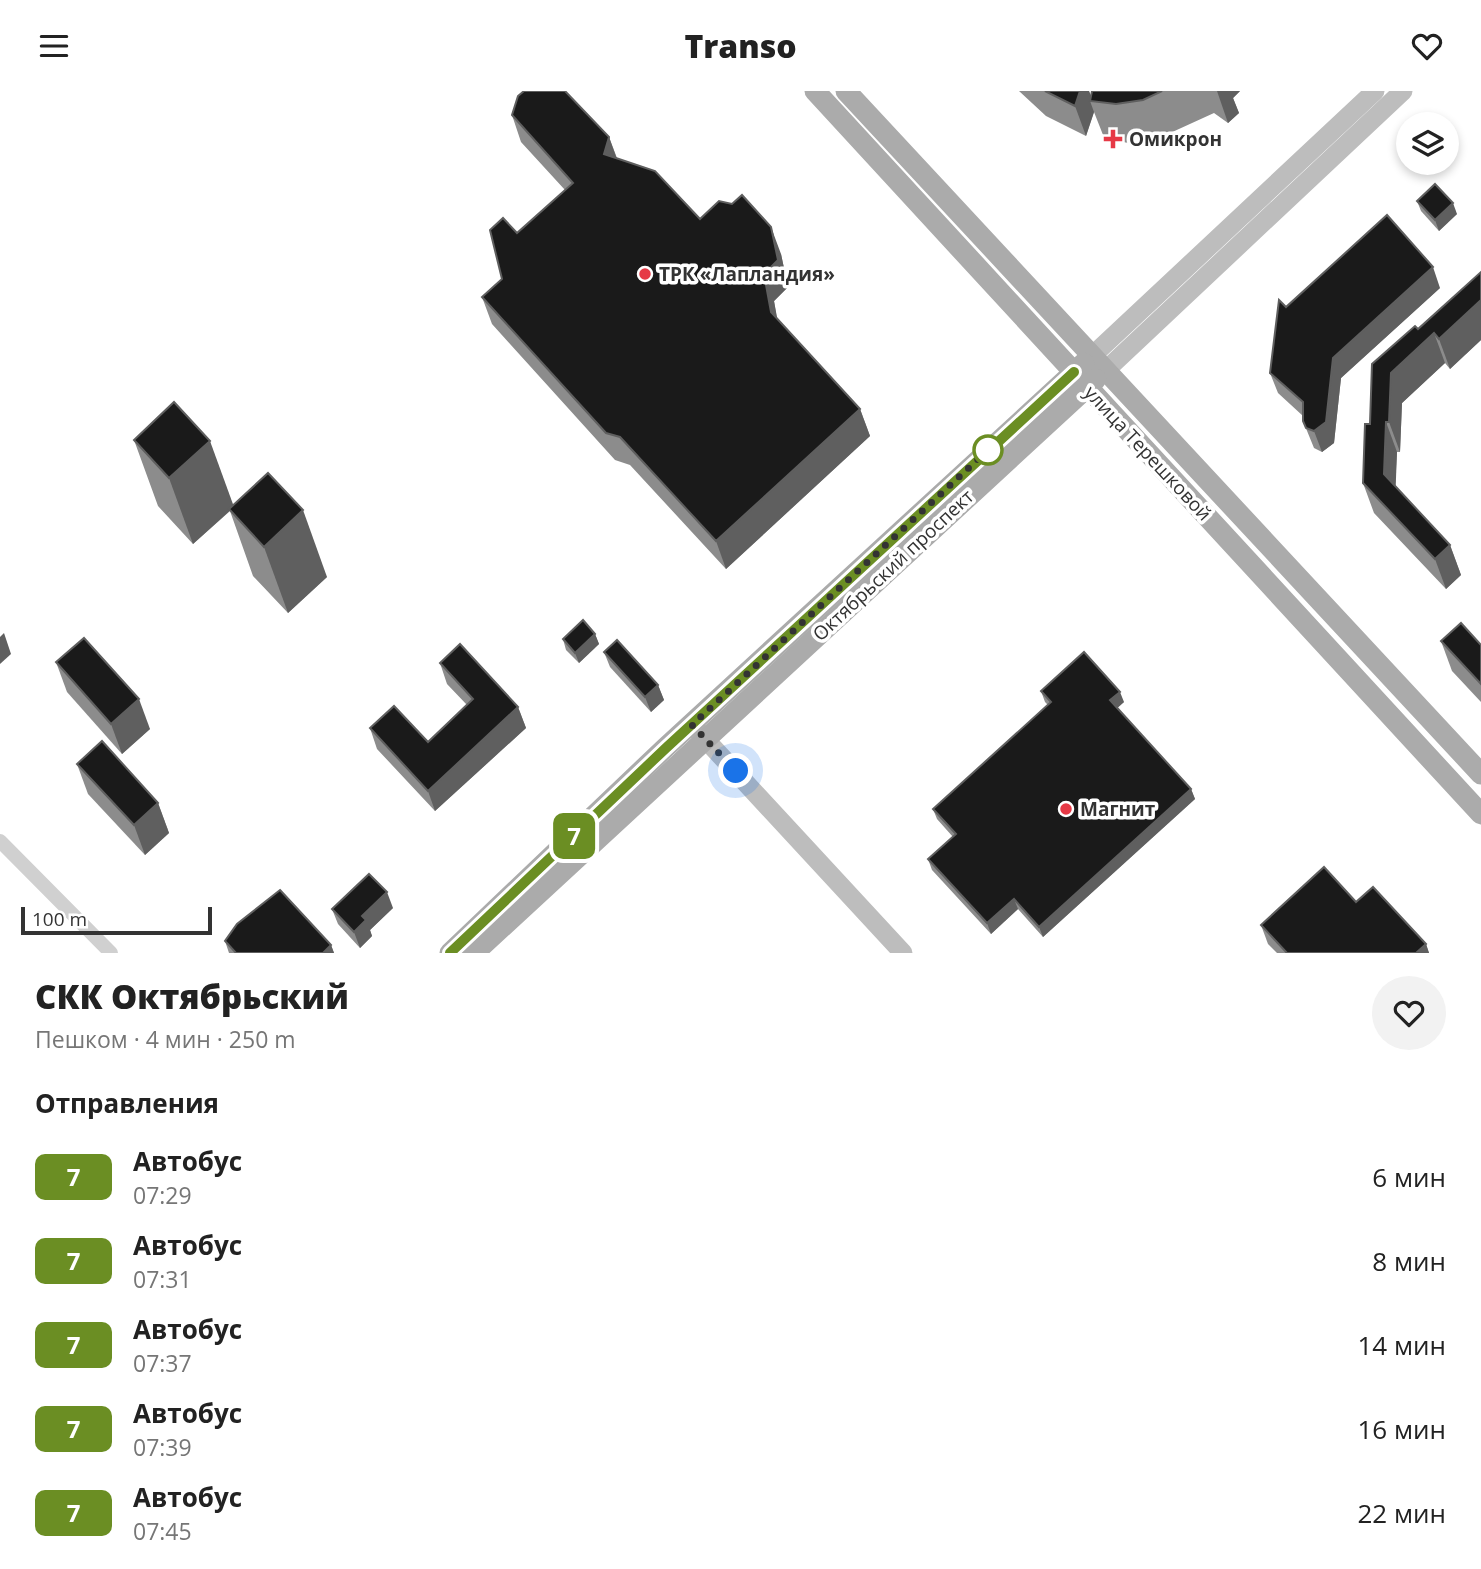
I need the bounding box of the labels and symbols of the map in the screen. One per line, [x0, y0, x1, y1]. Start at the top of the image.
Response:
place label: Омикрон [1129, 126, 1222, 152]
marker: Омикрон [1103, 129, 1123, 149]
place label: ТРК «Лапландия» [659, 261, 835, 287]
marker: ТРК «Лапландия» [637, 266, 653, 282]
street label: улица Терешковой [1079, 380, 1217, 526]
unlabelled marker [973, 435, 1003, 465]
street label: Октябрьский проспект [807, 483, 979, 647]
your location [718, 753, 753, 788]
place label: Магнит [1080, 796, 1156, 822]
marker: Магнит [1058, 801, 1074, 817]
line badge: 7 [551, 813, 597, 859]
scale bar [21, 904, 212, 936]

